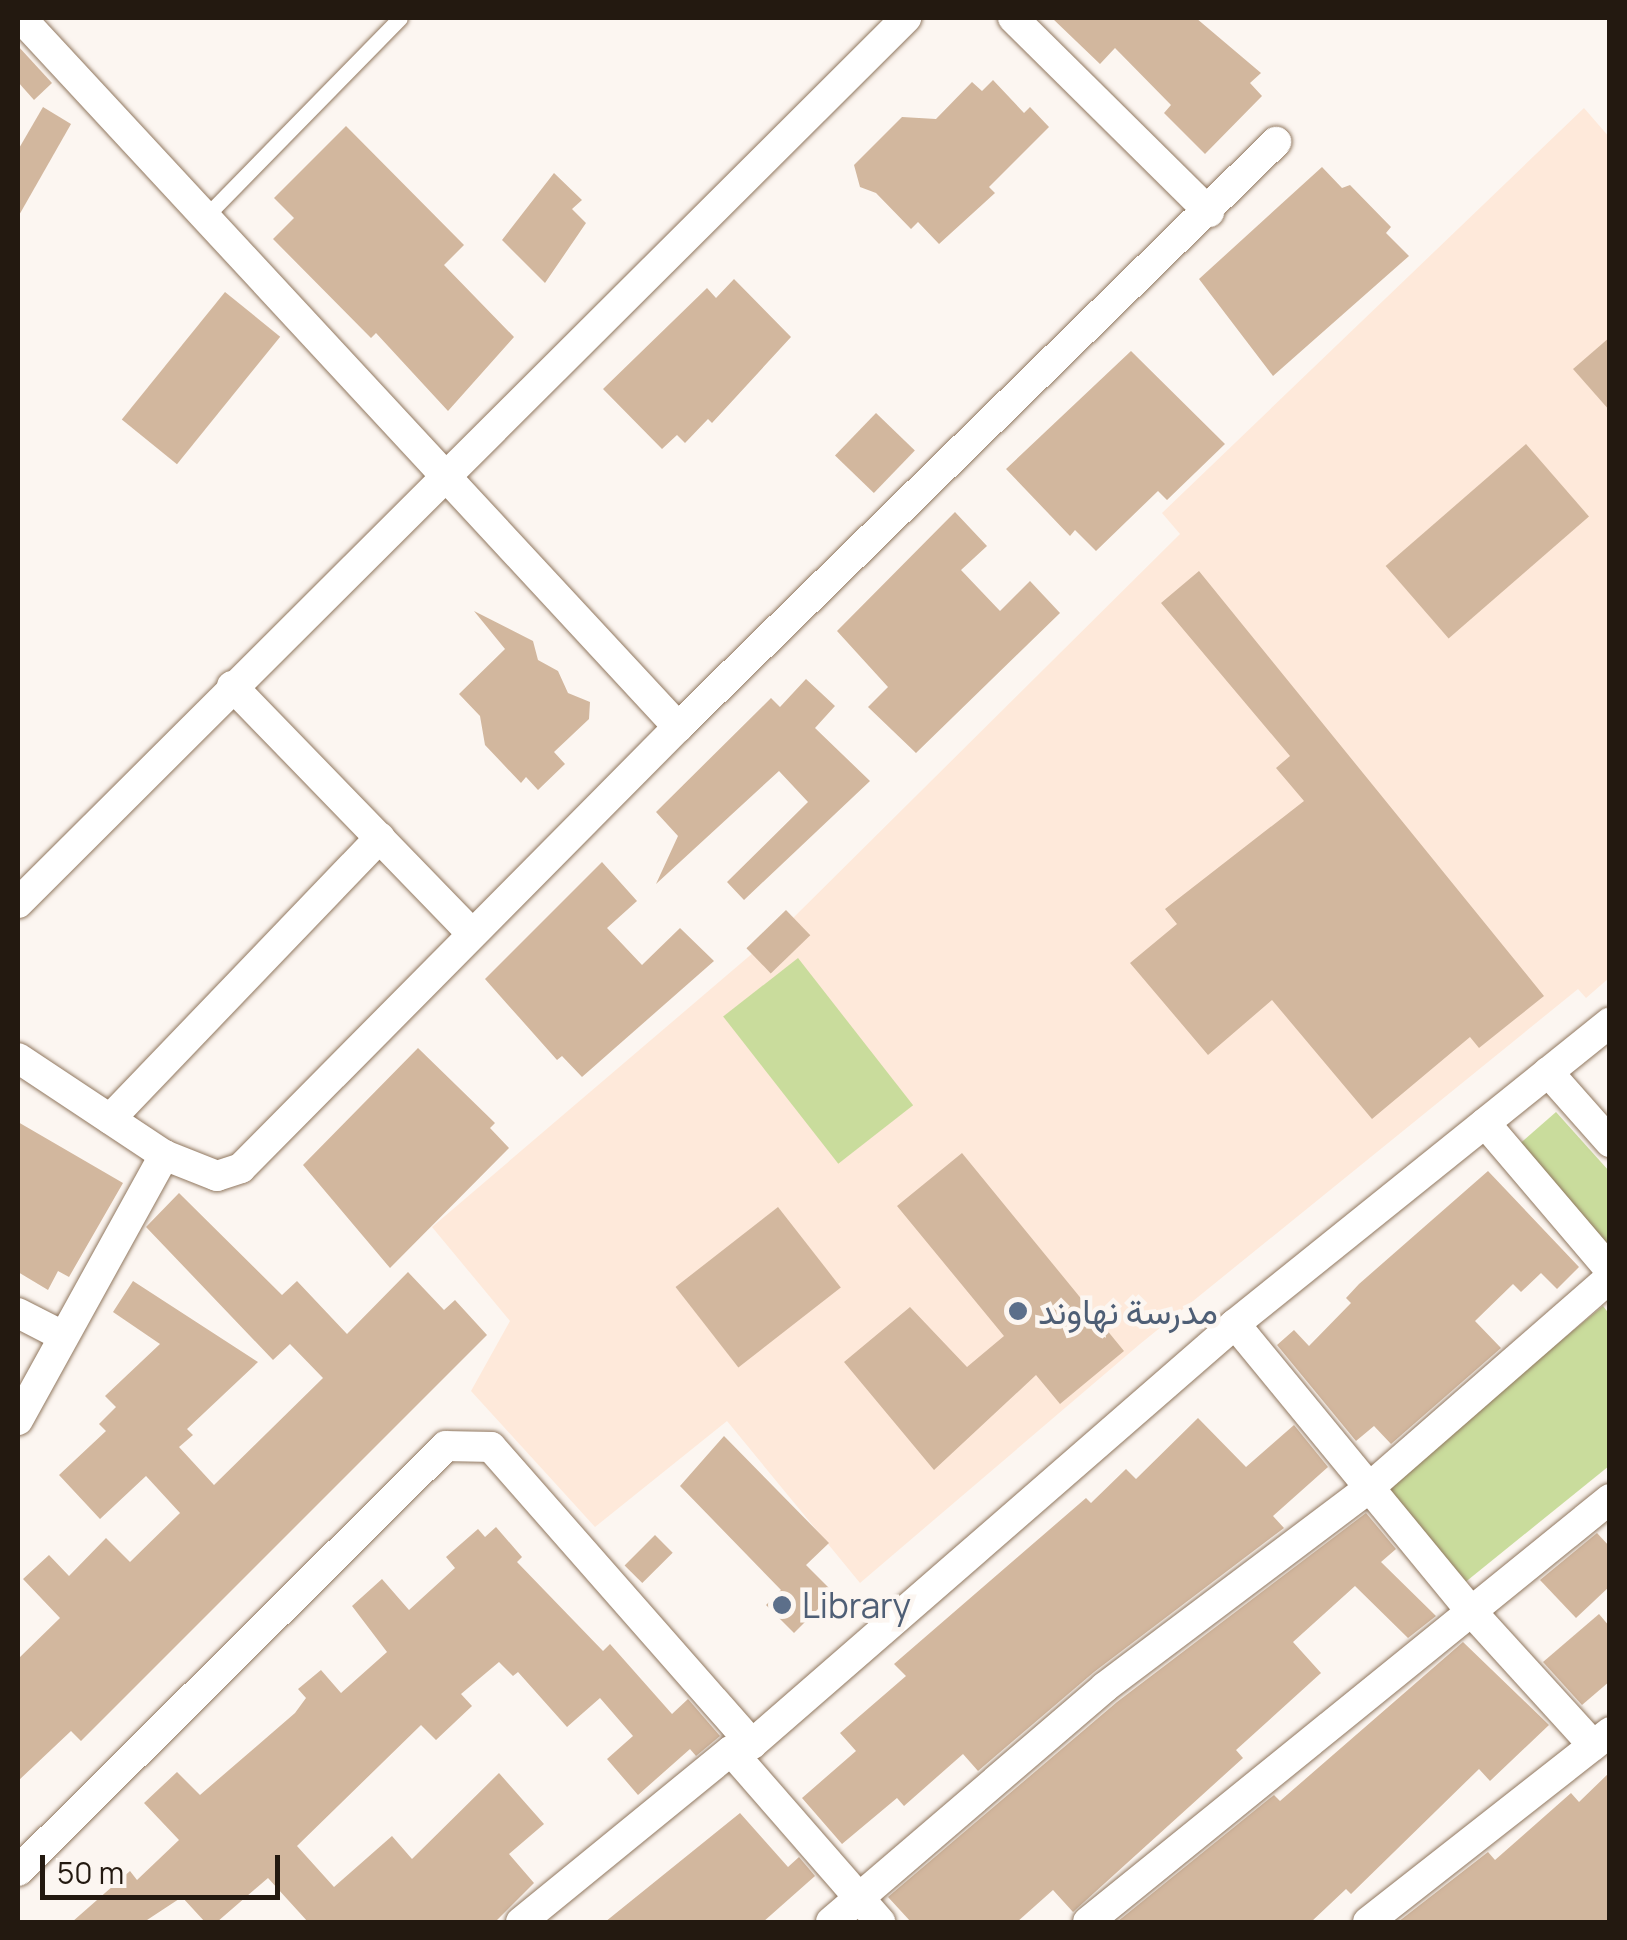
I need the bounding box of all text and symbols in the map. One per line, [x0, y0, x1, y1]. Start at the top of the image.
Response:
place label: مدرسة نهاوند [1038, 1290, 1218, 1332]
marker: مدرسة نهاوند [1007, 1300, 1029, 1322]
place label: Library [802, 1584, 911, 1626]
marker: Library [771, 1594, 793, 1616]
scale bar [45, 1835, 285, 1897]
text: 50 m [57, 1852, 124, 1893]

